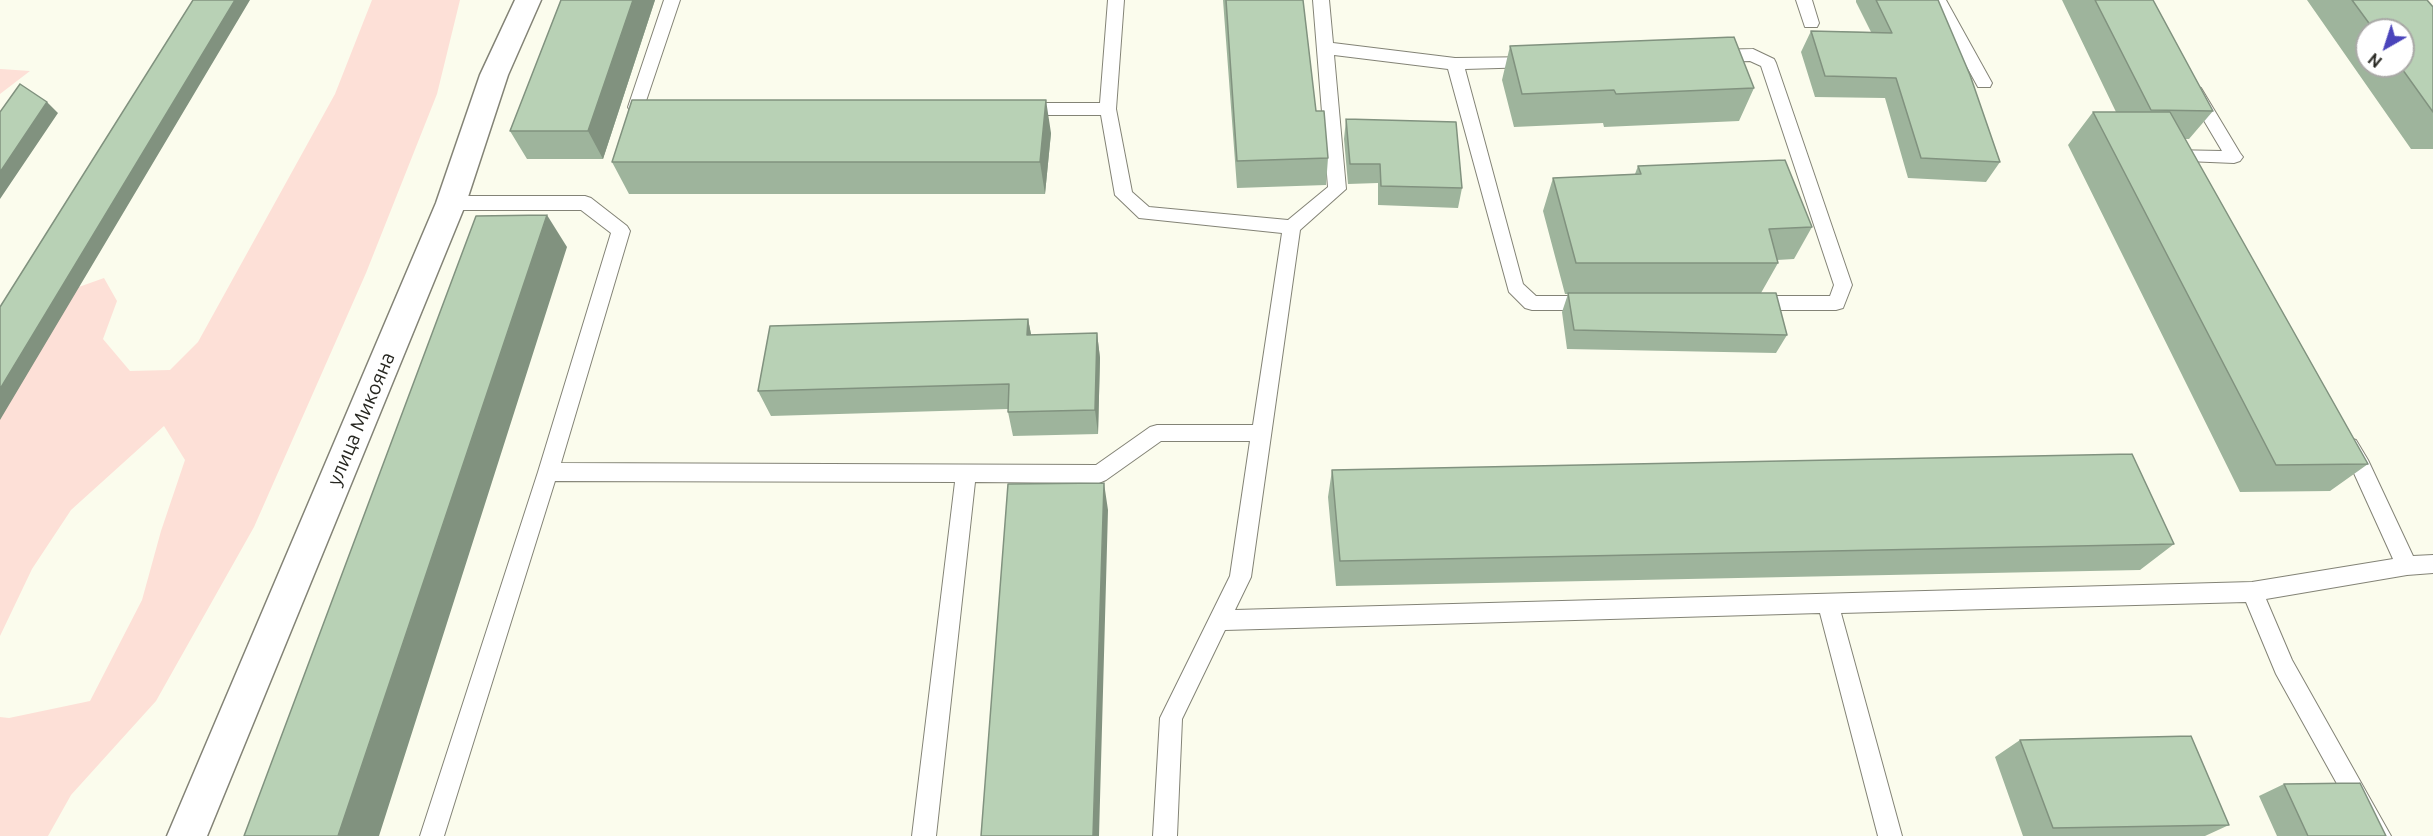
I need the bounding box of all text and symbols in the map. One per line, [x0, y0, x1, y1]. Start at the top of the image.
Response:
north arrow [2355, 18, 2415, 78]
text: N [2365, 50, 2385, 71]
street label: улица Микояна [322, 349, 400, 489]

